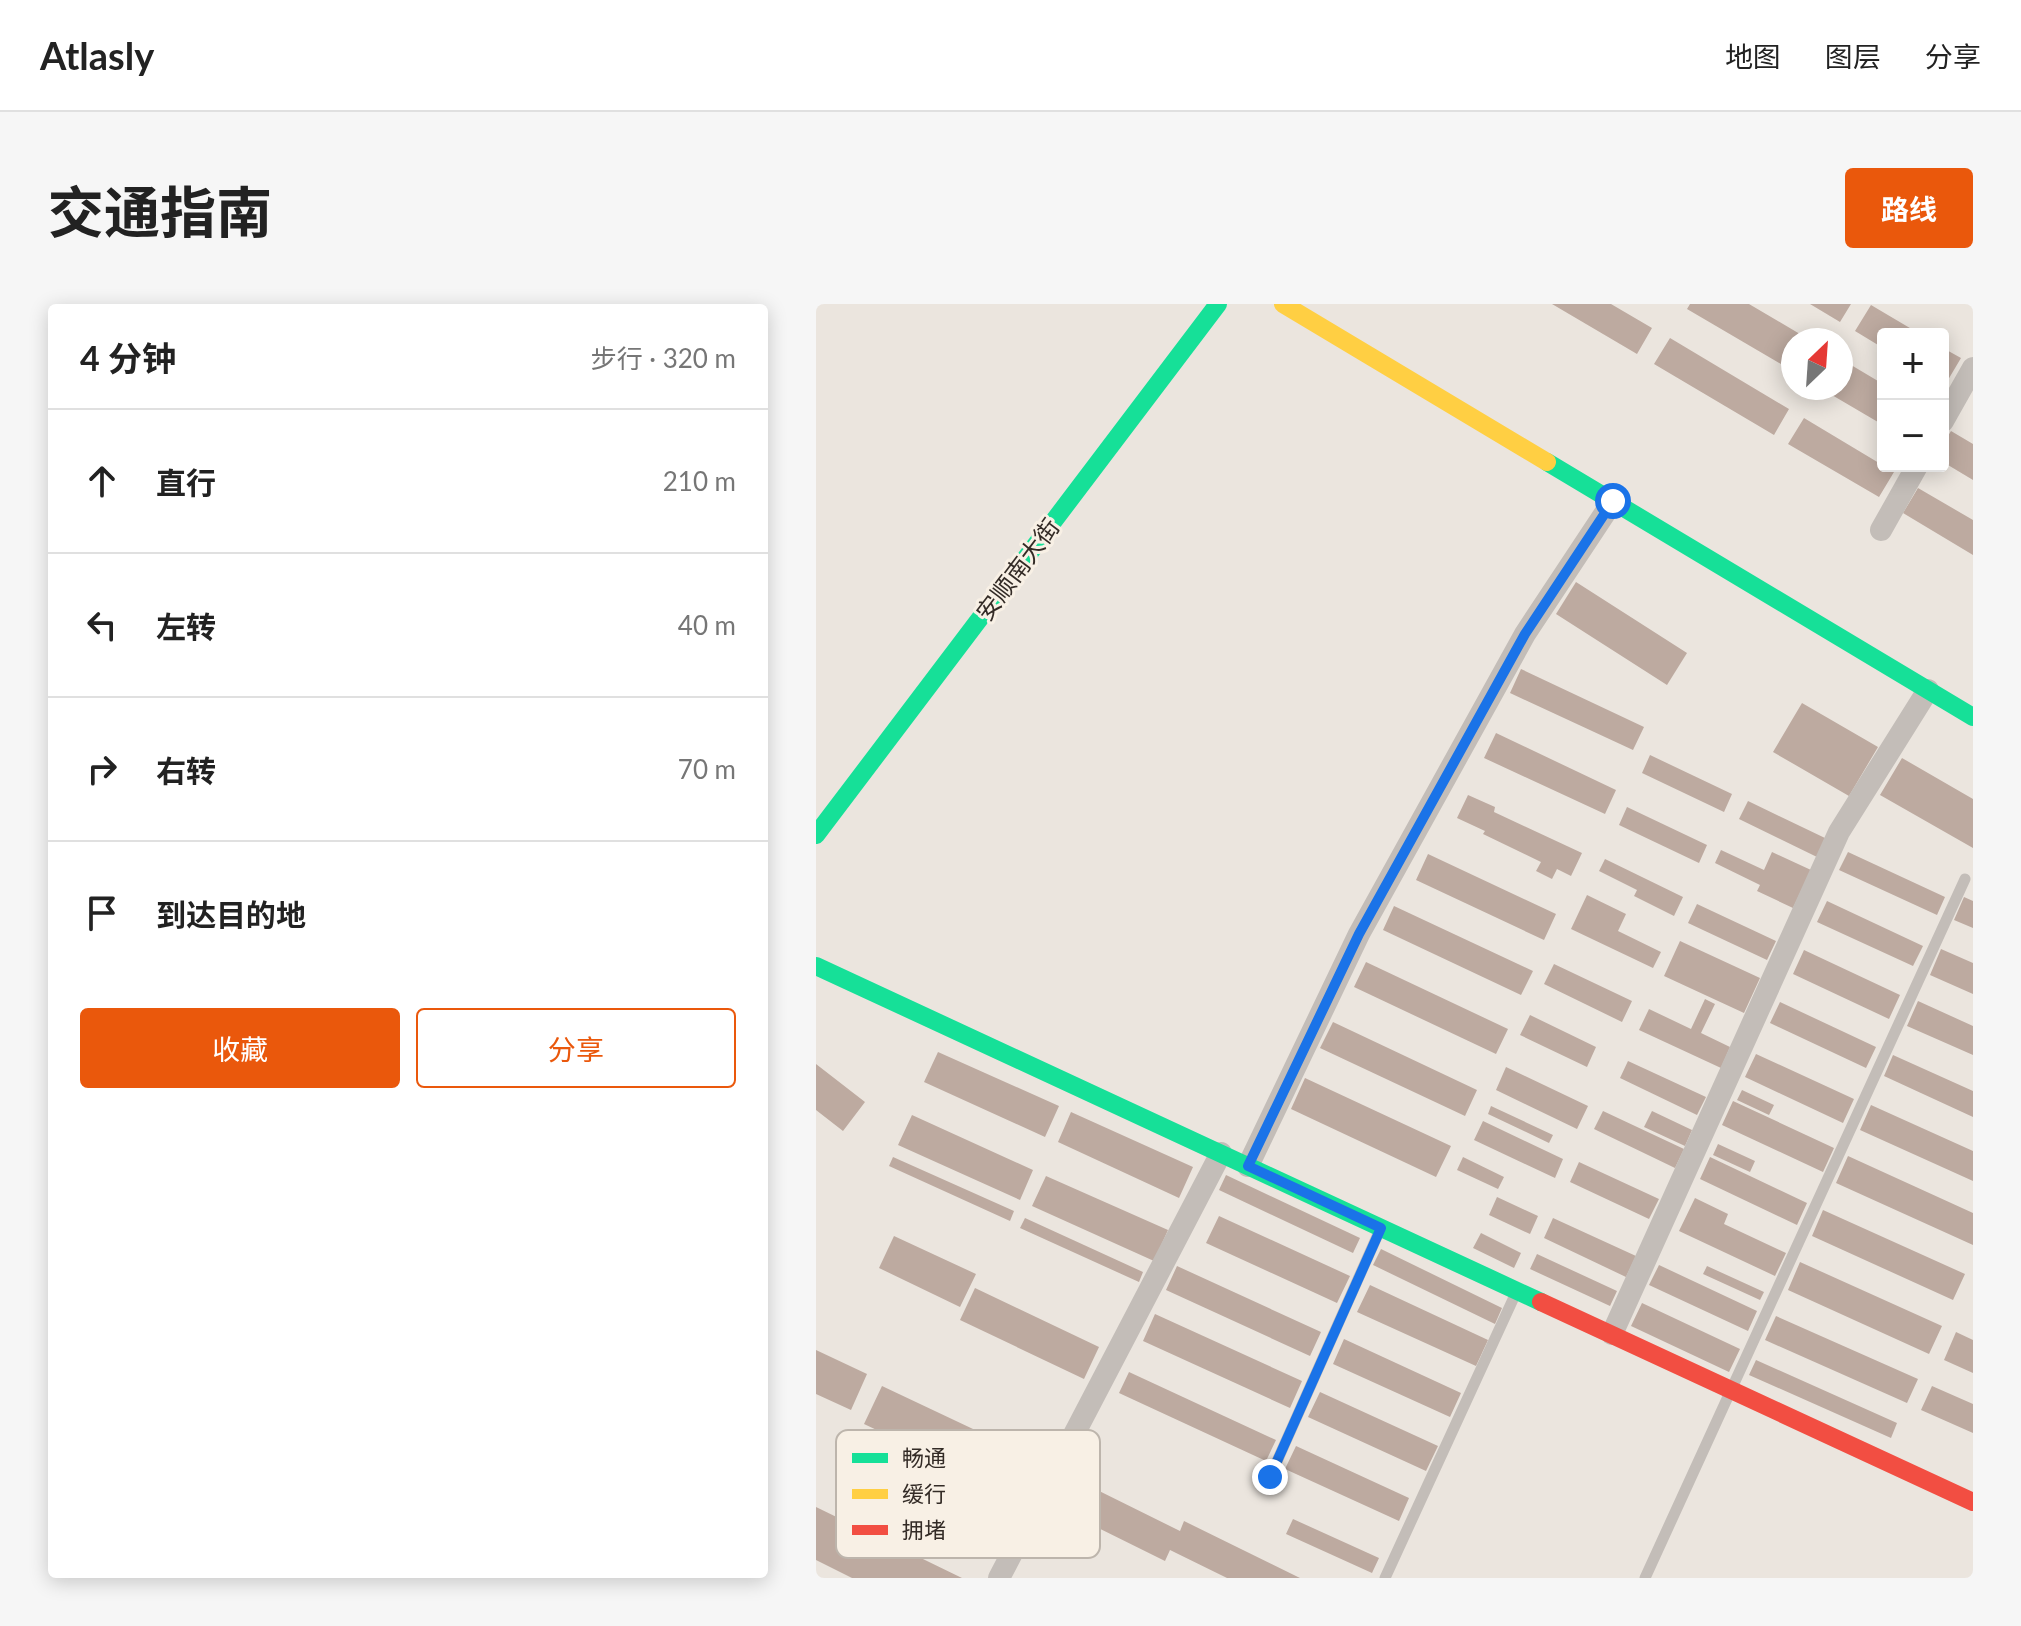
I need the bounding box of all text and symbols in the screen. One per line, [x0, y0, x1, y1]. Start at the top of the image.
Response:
text: Atlasly [40, 32, 154, 78]
text: 地图 [1725, 39, 1781, 73]
text: 图层 [1825, 39, 1881, 73]
text: 分享 [1925, 39, 1981, 73]
button: 路线 [1845, 168, 1973, 248]
text: 交通指南 [48, 178, 272, 245]
north arrow [1781, 328, 1853, 400]
map controls [1877, 328, 1949, 472]
button: + [1877, 328, 1949, 400]
text: 4 分钟 [80, 337, 176, 378]
text: 步行 · 320 m [591, 342, 736, 374]
button: − [1877, 400, 1949, 472]
icon: ahead [80, 459, 124, 503]
text: 直行 [156, 464, 216, 500]
text: 210 m [663, 465, 736, 497]
route start [1595, 483, 1631, 519]
street label: 安顺南大街 [969, 512, 1065, 626]
icon: left [80, 603, 124, 647]
text: 左转 [156, 608, 216, 644]
text: 40 m [678, 609, 736, 641]
icon: right [80, 747, 124, 791]
text: 右转 [156, 752, 216, 788]
text: 70 m [678, 753, 736, 785]
icon: arrive [80, 891, 124, 935]
text: 到达目的地 [156, 896, 306, 932]
button: 收藏 [80, 1008, 400, 1088]
button: 分享 [416, 1008, 736, 1088]
legend [836, 1430, 1100, 1558]
text: 畅通 [902, 1444, 946, 1471]
route end [1252, 1459, 1288, 1495]
text: 缓行 [902, 1480, 946, 1507]
text: 拥堵 [902, 1516, 946, 1543]

